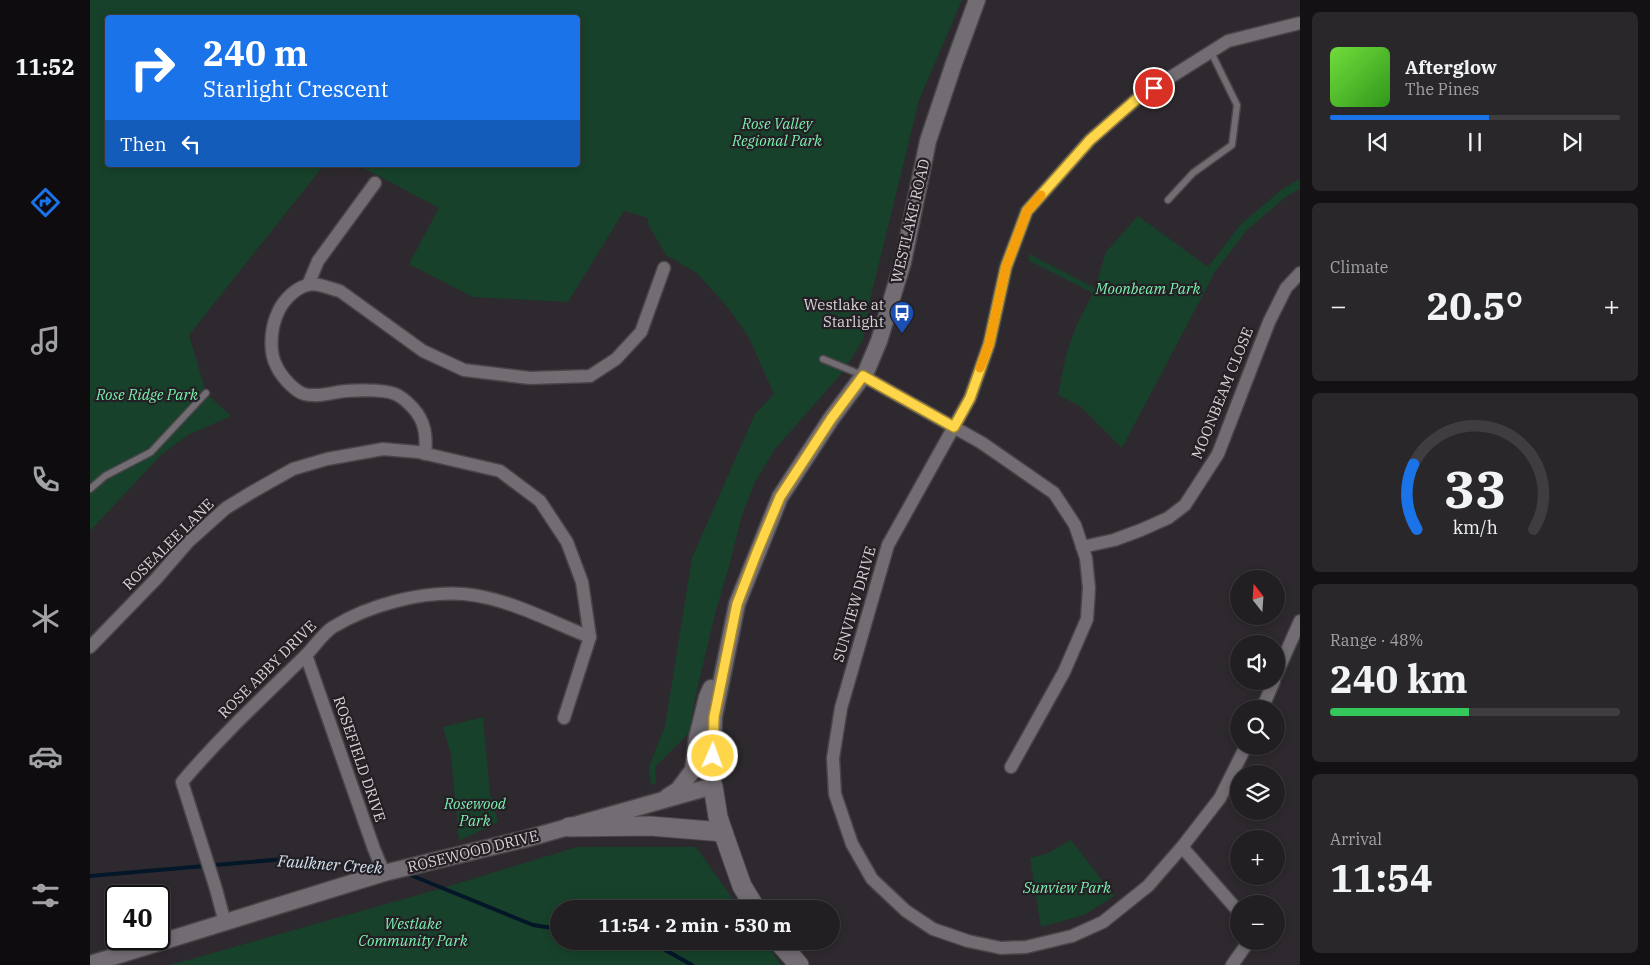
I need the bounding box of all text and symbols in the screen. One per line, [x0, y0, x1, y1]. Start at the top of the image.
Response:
text: 240 m [203, 30, 308, 76]
icon: right [120, 35, 185, 100]
text: 11:52 [15, 52, 75, 81]
text: Afterglow [1405, 55, 1497, 79]
pin [1133, 67, 1175, 109]
text: Starlight Crescent [203, 74, 389, 103]
icon: arrive [1140, 74, 1168, 102]
text: The Pines [1405, 79, 1479, 99]
park label: Rose Valley Regional Park [731, 114, 822, 150]
icon: previous [1364, 128, 1392, 156]
icon: pause [1461, 128, 1489, 156]
icon: next [1558, 128, 1586, 156]
icon: left [177, 130, 205, 158]
text: Then [120, 132, 167, 156]
street label: WESTLAKE ROAD [886, 157, 934, 285]
icon: directions [28, 185, 63, 220]
text: Climate [1330, 257, 1388, 277]
park label: Moonbeam Park [1094, 279, 1201, 298]
text: 20.5° [1427, 281, 1523, 330]
text: − [1330, 287, 1347, 324]
text: + [1603, 287, 1620, 324]
place label: Westlake at Starlight [804, 295, 884, 331]
bus stop icon: Westlake at Starlight [889, 300, 915, 334]
icon: music [28, 323, 63, 358]
street label: MOONBEAM CLOSE [1187, 324, 1257, 462]
park label: Rose Ridge Park [95, 385, 198, 404]
text: 33 [1444, 455, 1506, 522]
icon: phone [28, 462, 63, 497]
street label: ROSEALEE LANE [118, 494, 218, 594]
text: km/h [1452, 516, 1498, 539]
street label: SUNVIEW DRIVE [828, 544, 880, 664]
north arrow [1230, 570, 1285, 625]
map controls [1230, 570, 1285, 950]
icon: climate [28, 601, 63, 636]
street label: ROSE ABBY DRIVE [214, 616, 320, 722]
text: Range · 48% [1330, 630, 1423, 650]
button: sound [1230, 635, 1285, 690]
text: 240 km [1330, 654, 1468, 703]
street label: ROSEFIELD DRIVE [330, 694, 390, 824]
button: search [1230, 700, 1285, 755]
position arrow [686, 729, 738, 781]
icon: car [28, 739, 63, 774]
button: layers [1230, 765, 1285, 820]
park label: Rosewood Park [443, 794, 507, 830]
street label: ROSEWOOD DRIVE [405, 826, 541, 876]
text: Arrival [1330, 829, 1382, 849]
button: + [1230, 830, 1285, 885]
water label: Faulkner Creek [276, 850, 383, 878]
text: 11:54 [1330, 853, 1433, 902]
icon: filters [28, 878, 63, 913]
park label: Sunview Park [1022, 878, 1111, 897]
speed limit sign: 40 [105, 885, 170, 950]
button: − [1230, 895, 1285, 950]
text: 11:54 · 2 min · 530 m [599, 913, 791, 937]
park label: Westlake Community Park [358, 914, 468, 950]

